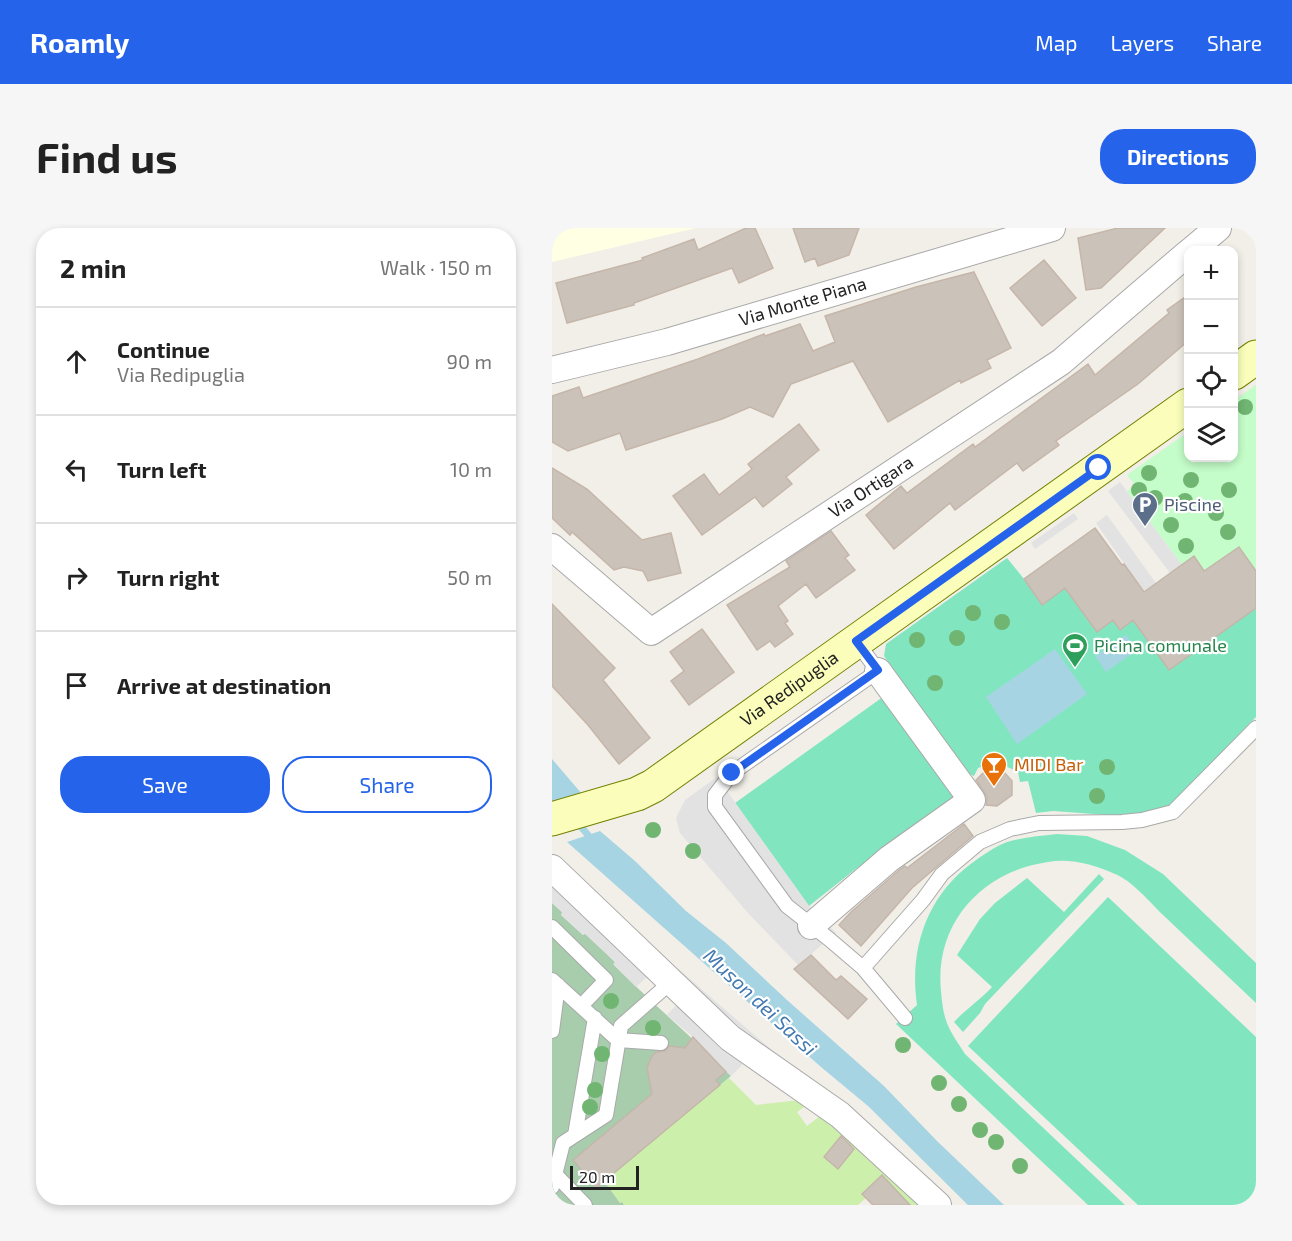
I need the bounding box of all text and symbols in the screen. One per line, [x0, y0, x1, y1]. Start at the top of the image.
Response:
text: Roamly [30, 25, 129, 59]
text: Map [1035, 30, 1077, 55]
text: Layers [1110, 30, 1174, 55]
text: Share [1207, 30, 1262, 55]
button: Directions [1100, 129, 1256, 184]
text: Find us [36, 131, 178, 181]
map controls [1184, 246, 1238, 462]
button: + [1184, 246, 1238, 300]
text: 2 min [60, 252, 126, 283]
text: Walk · 150 m [380, 255, 492, 279]
street label: Via Monte Piana [736, 272, 869, 330]
button: − [1184, 300, 1238, 354]
text: Continue [117, 336, 210, 362]
icon: ahead [60, 345, 93, 378]
text: 90 m [447, 349, 492, 373]
button: locate [1184, 354, 1238, 408]
text: Via Redipuglia [117, 362, 245, 386]
button: layers [1184, 408, 1238, 462]
street label: Via Ortigara [824, 450, 917, 522]
icon: left [60, 453, 93, 486]
route start [1085, 454, 1111, 480]
text: Turn left [117, 456, 206, 482]
text: 10 m [450, 457, 492, 481]
parking icon: Piscine [1130, 490, 1160, 528]
place label: Piscine [1164, 493, 1222, 515]
icon: right [60, 561, 93, 594]
text: Turn right [117, 564, 219, 590]
text: 50 m [447, 565, 492, 589]
sports icon: Picina comunale [1060, 631, 1090, 669]
place label: Picina comunale [1094, 634, 1227, 656]
street label: Via Redipuglia [736, 646, 842, 730]
icon: arrive [60, 669, 93, 702]
text: Arrive at destination [117, 672, 331, 698]
bar icon: MIDI Bar [979, 750, 1009, 788]
place label: MIDI Bar [1014, 753, 1083, 775]
button: Save [60, 756, 270, 813]
button: Share [282, 756, 492, 813]
route end [718, 759, 744, 785]
water label: Muson dei Sassi [699, 943, 822, 1060]
scale bar [570, 1163, 639, 1190]
text: 20 m [579, 1167, 615, 1186]

